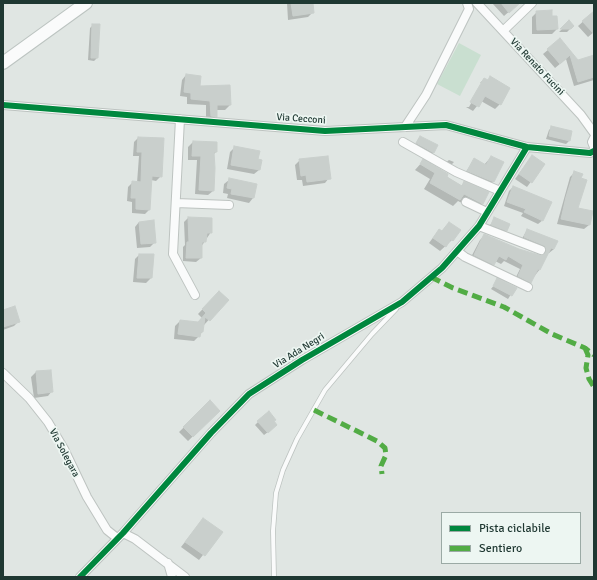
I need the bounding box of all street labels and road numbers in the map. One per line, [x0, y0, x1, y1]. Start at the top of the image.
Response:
street label: Via Renato Fucini [507, 36, 567, 98]
street label: Via Cecconi [276, 111, 326, 127]
street label: Via Ada Negri [271, 331, 327, 371]
street label: Via Solegara [46, 427, 82, 479]

